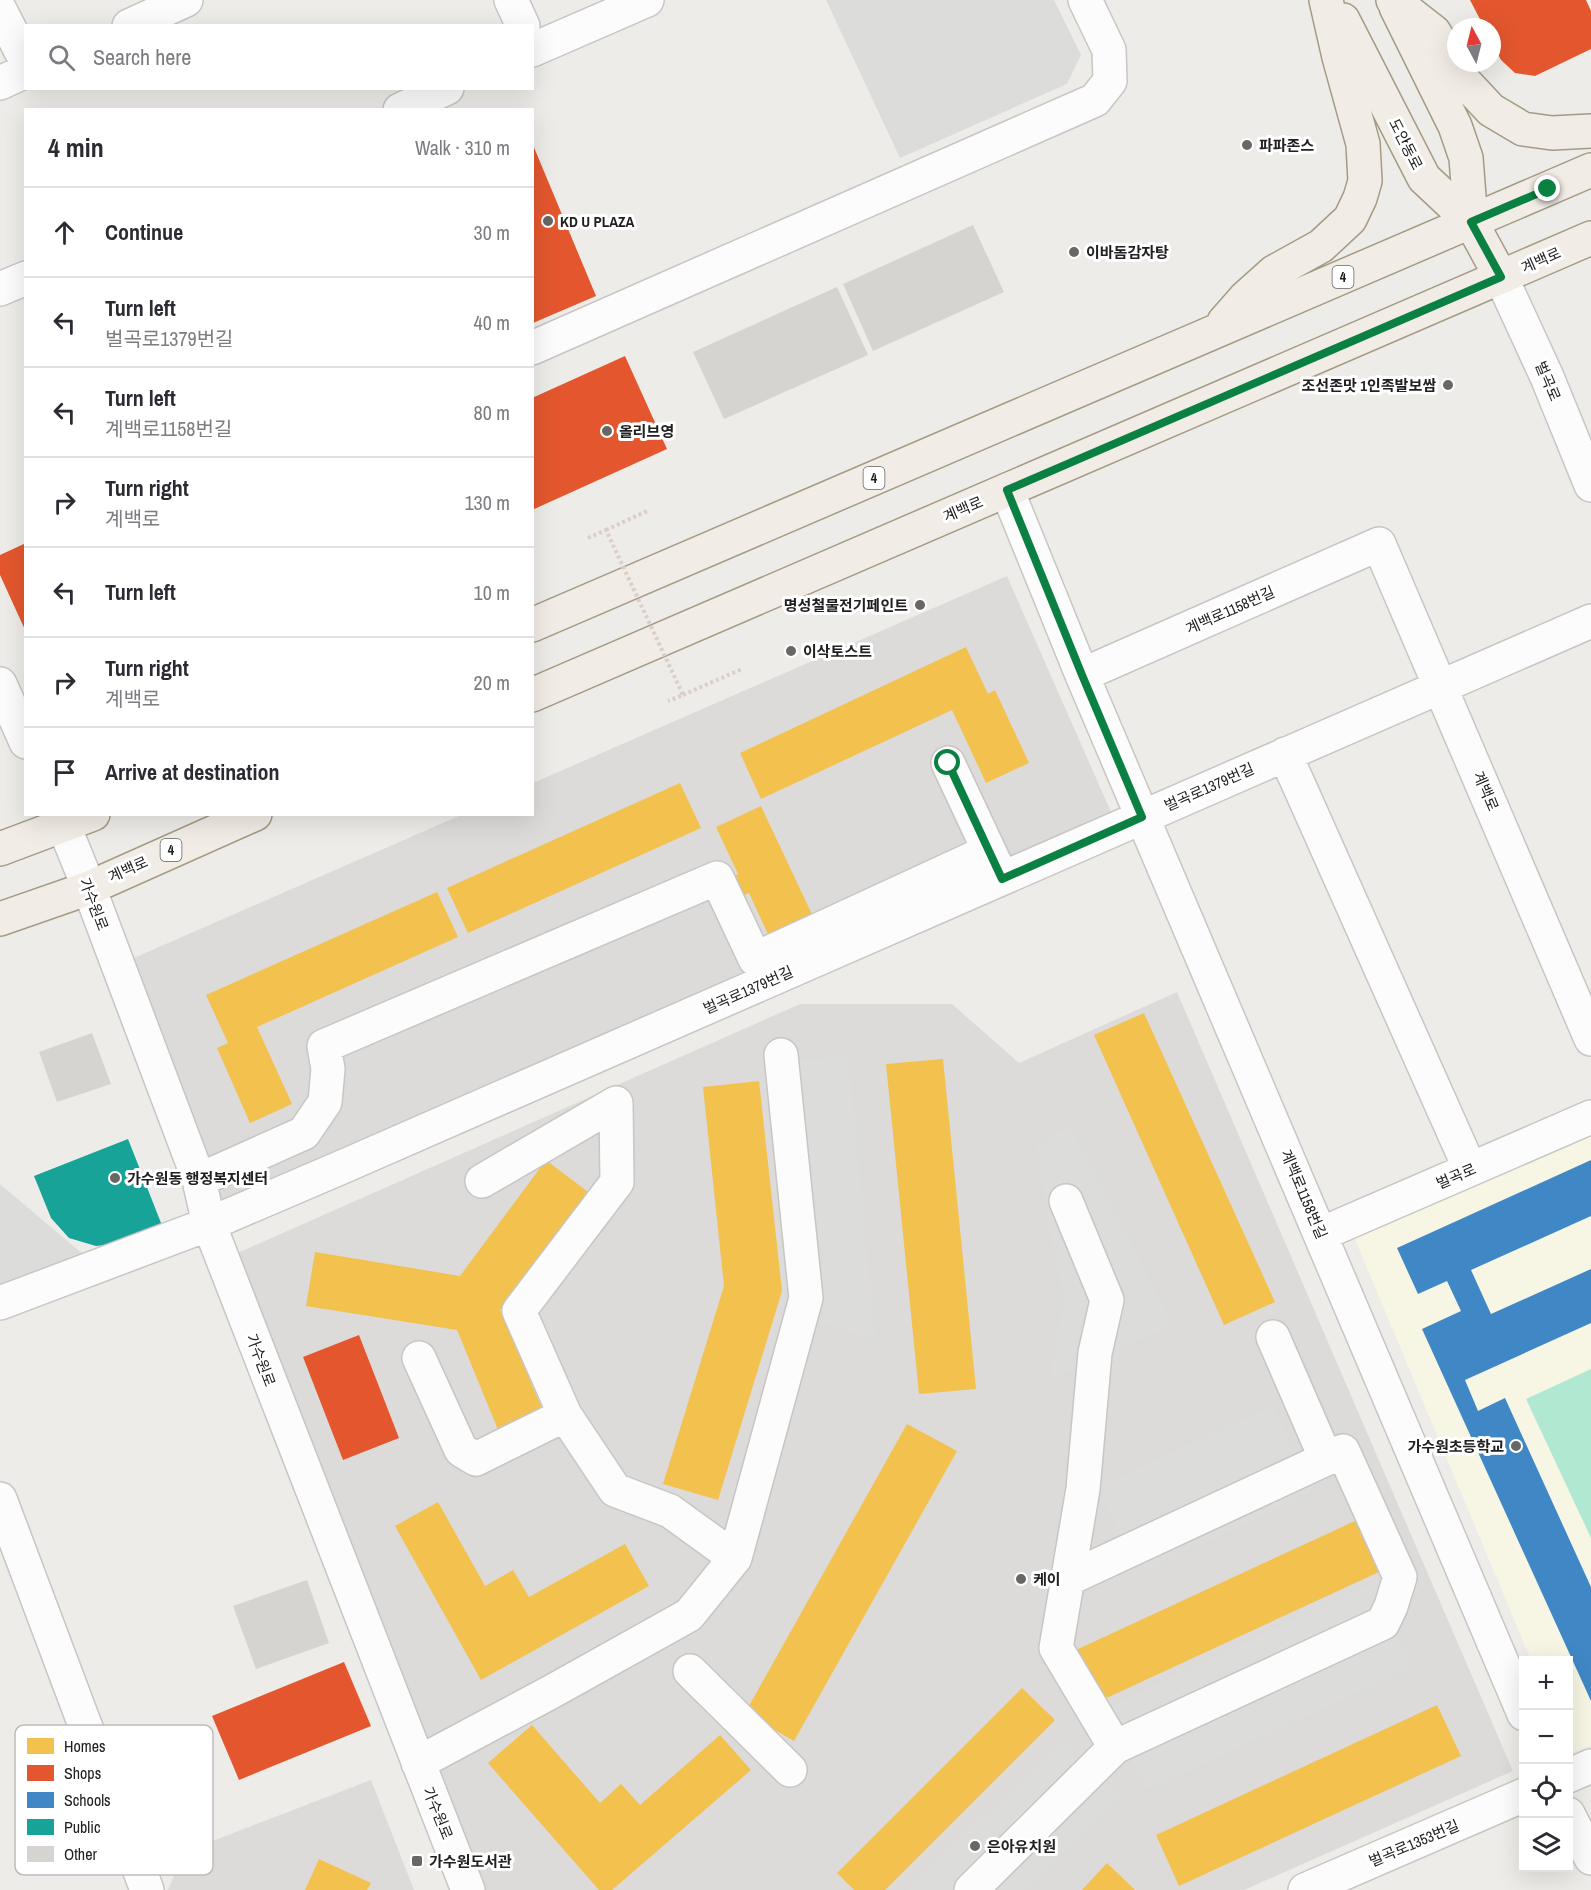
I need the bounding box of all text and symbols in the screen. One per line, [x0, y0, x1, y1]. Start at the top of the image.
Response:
north arrow [1447, 18, 1501, 72]
search box [24, 24, 534, 90]
icon: search [45, 41, 78, 74]
text: Search here [93, 42, 191, 72]
street label: 도안동로 [1384, 115, 1428, 173]
text: 4 min [48, 130, 104, 165]
text: Walk · 310 m [415, 134, 510, 161]
place label: 파파존스 [1259, 135, 1314, 156]
marker: 파파존스 [1240, 138, 1254, 152]
route end [1534, 175, 1560, 201]
place label: KD U PLAZA [560, 211, 635, 232]
marker: KD U PLAZA [541, 214, 555, 228]
icon: ahead [48, 216, 81, 249]
text: Continue [105, 217, 183, 247]
text: 30 m [474, 219, 510, 246]
place label: 이바돔감자탕 [1086, 242, 1169, 263]
street label: 계백로 [1518, 242, 1564, 278]
marker: 이바돔감자탕 [1067, 245, 1081, 259]
road number: 4 [1332, 266, 1354, 288]
text: Turn left [105, 293, 176, 323]
icon: left [48, 306, 81, 339]
text: 40 m [474, 309, 510, 336]
text: 벌곡로1379번길 [105, 325, 233, 352]
street label: 벌곡로 [1530, 358, 1566, 404]
place label: 조선존맛 1인족발보쌈 [1302, 375, 1436, 396]
marker: 조선존맛 1인족발보쌈 [1441, 378, 1455, 392]
text: Turn left [105, 383, 176, 413]
icon: left [48, 396, 81, 429]
text: 80 m [474, 399, 510, 426]
text: 계백로1158번길 [105, 415, 232, 442]
place label: 올리브영 [619, 421, 674, 442]
marker: 올리브영 [600, 424, 614, 438]
road number: 4 [864, 467, 884, 489]
text: Turn right [105, 473, 189, 503]
icon: right [48, 486, 81, 519]
text: 130 m [464, 489, 510, 516]
street label: 계백로 [940, 491, 986, 527]
text: 계백로 [105, 505, 160, 532]
icon: left [48, 576, 81, 609]
text: Turn left [105, 577, 176, 607]
text: 10 m [474, 579, 510, 606]
street label: 계백로1158번길 [1182, 581, 1278, 639]
place label: 명성철물전기페인트 [784, 595, 908, 616]
marker: 명성철물전기페인트 [913, 598, 927, 612]
place label: 이삭토스트 [803, 641, 872, 662]
marker: 이삭토스트 [784, 644, 798, 658]
text: Turn right [105, 653, 189, 683]
icon: right [48, 666, 81, 699]
text: 20 m [474, 669, 510, 696]
text: 계백로 [105, 685, 160, 712]
route start [934, 749, 960, 775]
icon: arrive [48, 756, 81, 789]
text: Arrive at destination [105, 757, 279, 787]
street label: 벌곡로1379번길 [1161, 758, 1257, 816]
street label: 계백로 [1468, 768, 1504, 814]
road number: 4 [160, 839, 182, 861]
street label: 계백로 [105, 851, 151, 887]
street label: 가수원로 [74, 874, 114, 934]
street label: 벌곡로1379번길 [700, 961, 796, 1019]
street label: 계백로1158번길 [1276, 1146, 1332, 1242]
street label: 벌곡로 [1433, 1158, 1479, 1194]
place label: 가수원동 행정복지센터 [127, 1168, 268, 1189]
marker: 가수원동 행정복지센터 [108, 1171, 122, 1185]
street label: 가수원로 [241, 1330, 281, 1390]
place label: 가수원초등학교 [1407, 1436, 1504, 1457]
marker: 가수원초등학교 [1509, 1439, 1523, 1453]
place label: 케이 [1033, 1569, 1061, 1590]
marker: 케이 [1014, 1572, 1028, 1586]
map controls [1519, 1656, 1573, 1872]
button: + [1519, 1656, 1573, 1710]
button: − [1519, 1710, 1573, 1764]
legend [15, 1725, 213, 1875]
text: Homes [64, 1735, 106, 1757]
text: Shops [64, 1762, 101, 1784]
button: locate [1519, 1764, 1573, 1818]
street label: 가수원로 [418, 1783, 458, 1843]
text: Schools [64, 1789, 111, 1811]
street label: 벌곡로1353번길 [1366, 1815, 1462, 1871]
text: Public [64, 1816, 101, 1838]
button: layers [1519, 1818, 1573, 1872]
place label: 은아유치원 [987, 1836, 1056, 1857]
marker: 은아유치원 [968, 1839, 982, 1853]
text: Other [64, 1843, 97, 1865]
place label: 가수원도서관 [429, 1851, 512, 1872]
marker: 가수원도서관 [410, 1854, 424, 1868]

